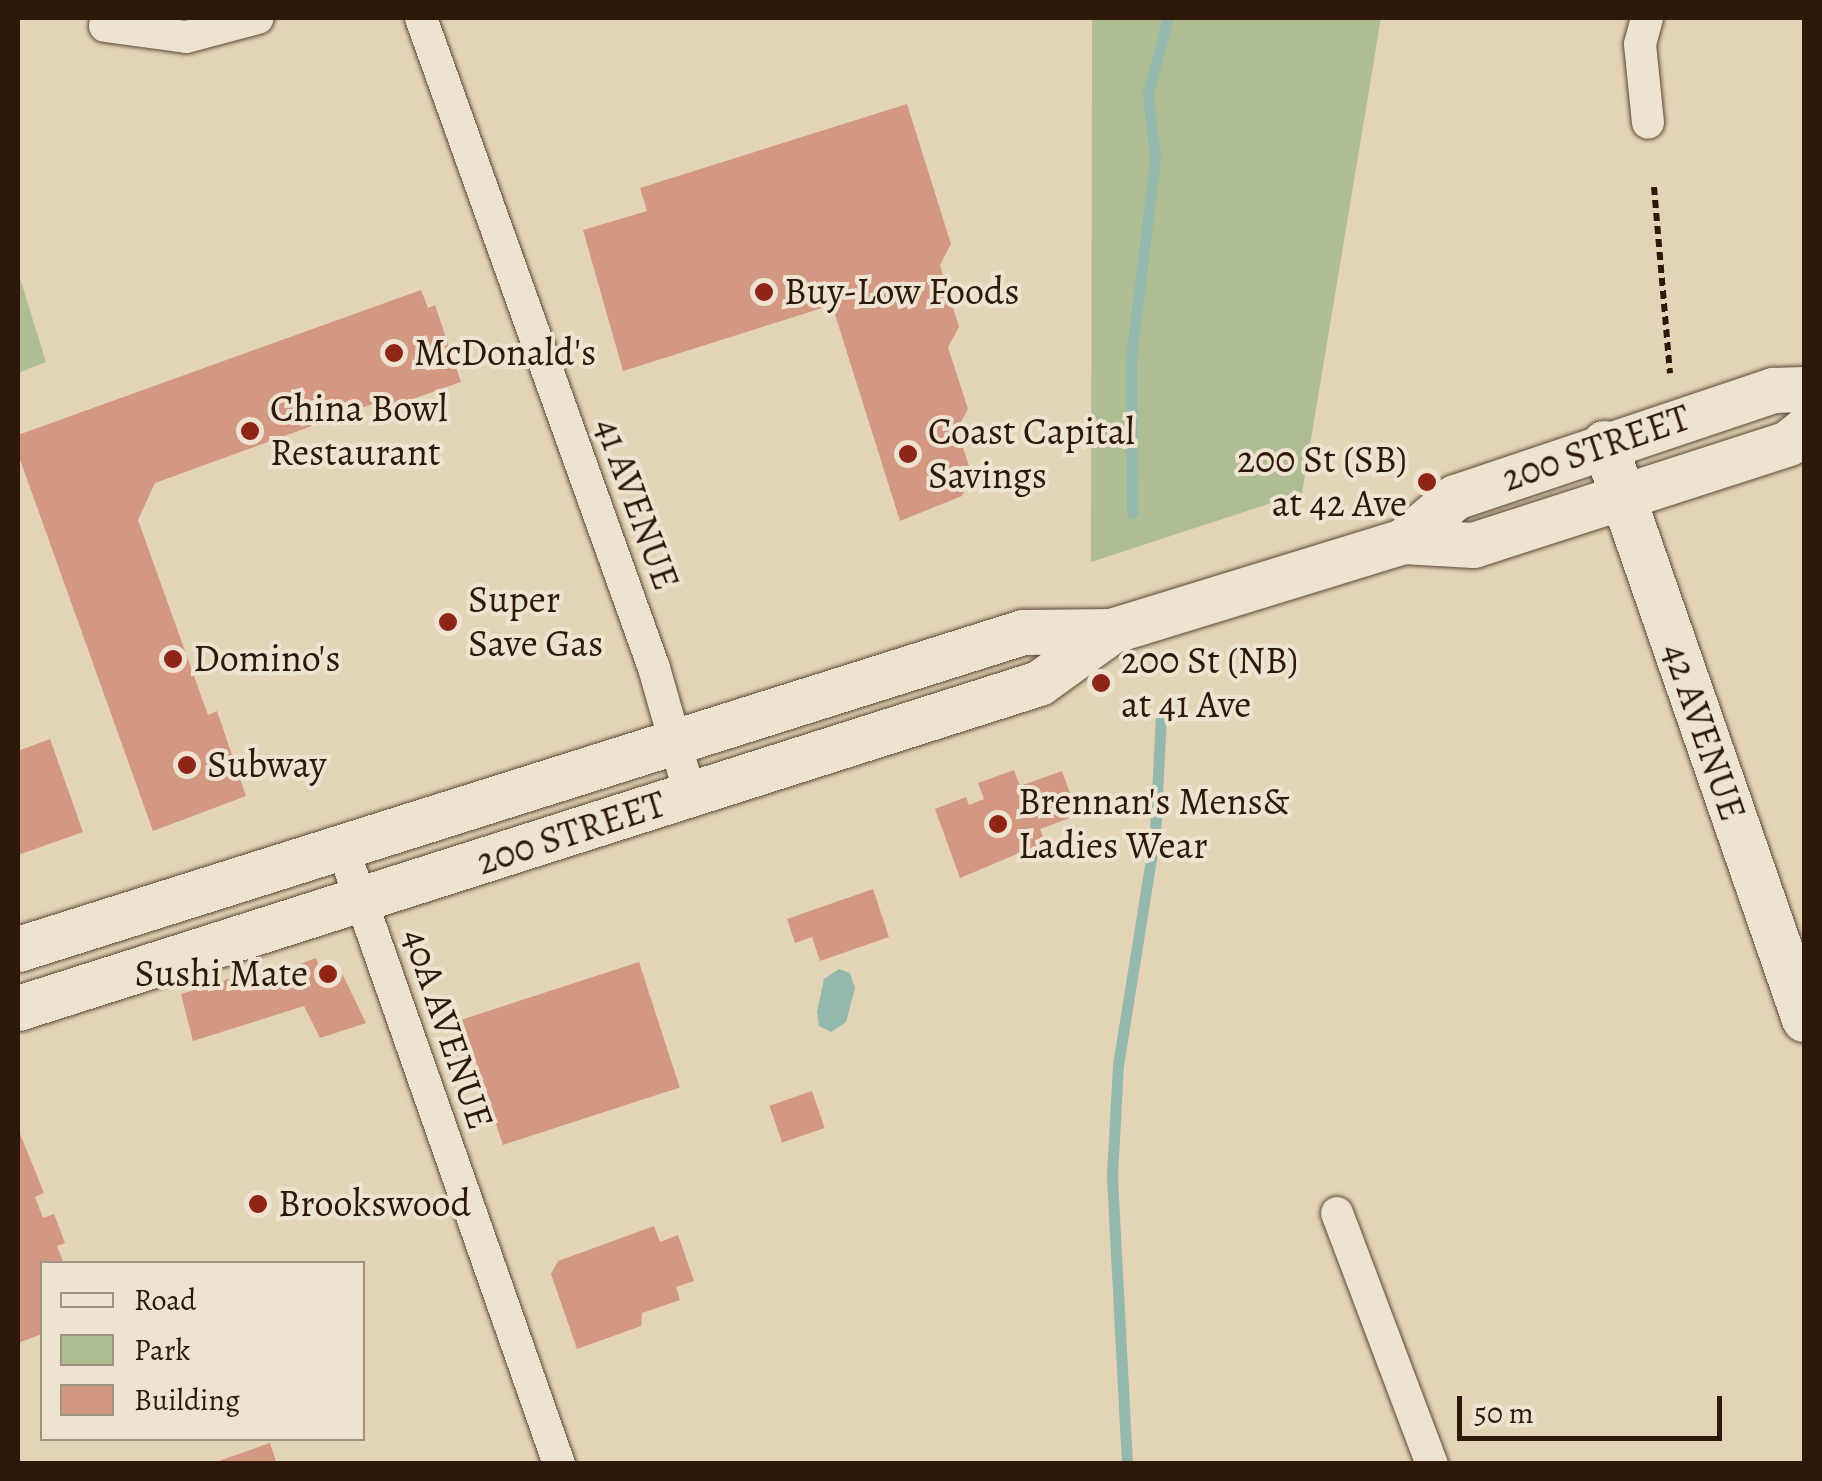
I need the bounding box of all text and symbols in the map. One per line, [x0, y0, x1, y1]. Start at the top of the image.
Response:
place label: Buy-Low Foods [784, 269, 1020, 315]
marker: Buy-Low Foods [753, 281, 775, 303]
place label: McDonald's [414, 330, 596, 376]
marker: McDonald's [383, 342, 405, 364]
place label: China Bowl Restaurant [270, 386, 448, 476]
street label: 200 STREET [1496, 395, 1696, 501]
place label: Coast Capital Savings [928, 409, 1135, 498]
street label: 41 AVENUE [585, 412, 689, 596]
marker: China Bowl Restaurant [239, 420, 261, 442]
place label: 200 St (SB) at 42 Ave [1237, 437, 1407, 526]
marker: Coast Capital Savings [897, 443, 919, 465]
marker: 200 St (SB) at 42 Ave [1416, 471, 1438, 493]
place label: Super Save Gas [468, 577, 603, 666]
marker: Super Save Gas [437, 611, 459, 633]
place label: Domino's [193, 636, 340, 682]
street label: 42 AVENUE [1652, 637, 1756, 827]
place label: 200 St (NB) at 41 Ave [1121, 638, 1298, 728]
marker: Domino's [162, 648, 184, 670]
marker: 200 St (NB) at 41 Ave [1090, 672, 1112, 694]
place label: Subway [207, 742, 327, 788]
marker: Subway [176, 754, 198, 776]
place label: Brennan's Mens& Ladies Wear [1018, 779, 1289, 868]
street label: 200 STREET [471, 781, 671, 885]
marker: Brennan's Mens& Ladies Wear [987, 813, 1009, 835]
street label: 40A AVENUE [392, 923, 504, 1135]
place label: Sushi Mate [134, 951, 308, 997]
marker: Sushi Mate [317, 963, 339, 985]
place label: Brookswood [278, 1181, 471, 1227]
marker: Brookswood [247, 1193, 269, 1215]
legend [40, 1261, 365, 1441]
text: Road [134, 1280, 196, 1320]
text: Park [134, 1330, 190, 1370]
scale bar [1462, 1376, 1727, 1438]
text: Building [134, 1380, 240, 1420]
text: 50 m [1474, 1393, 1534, 1433]

